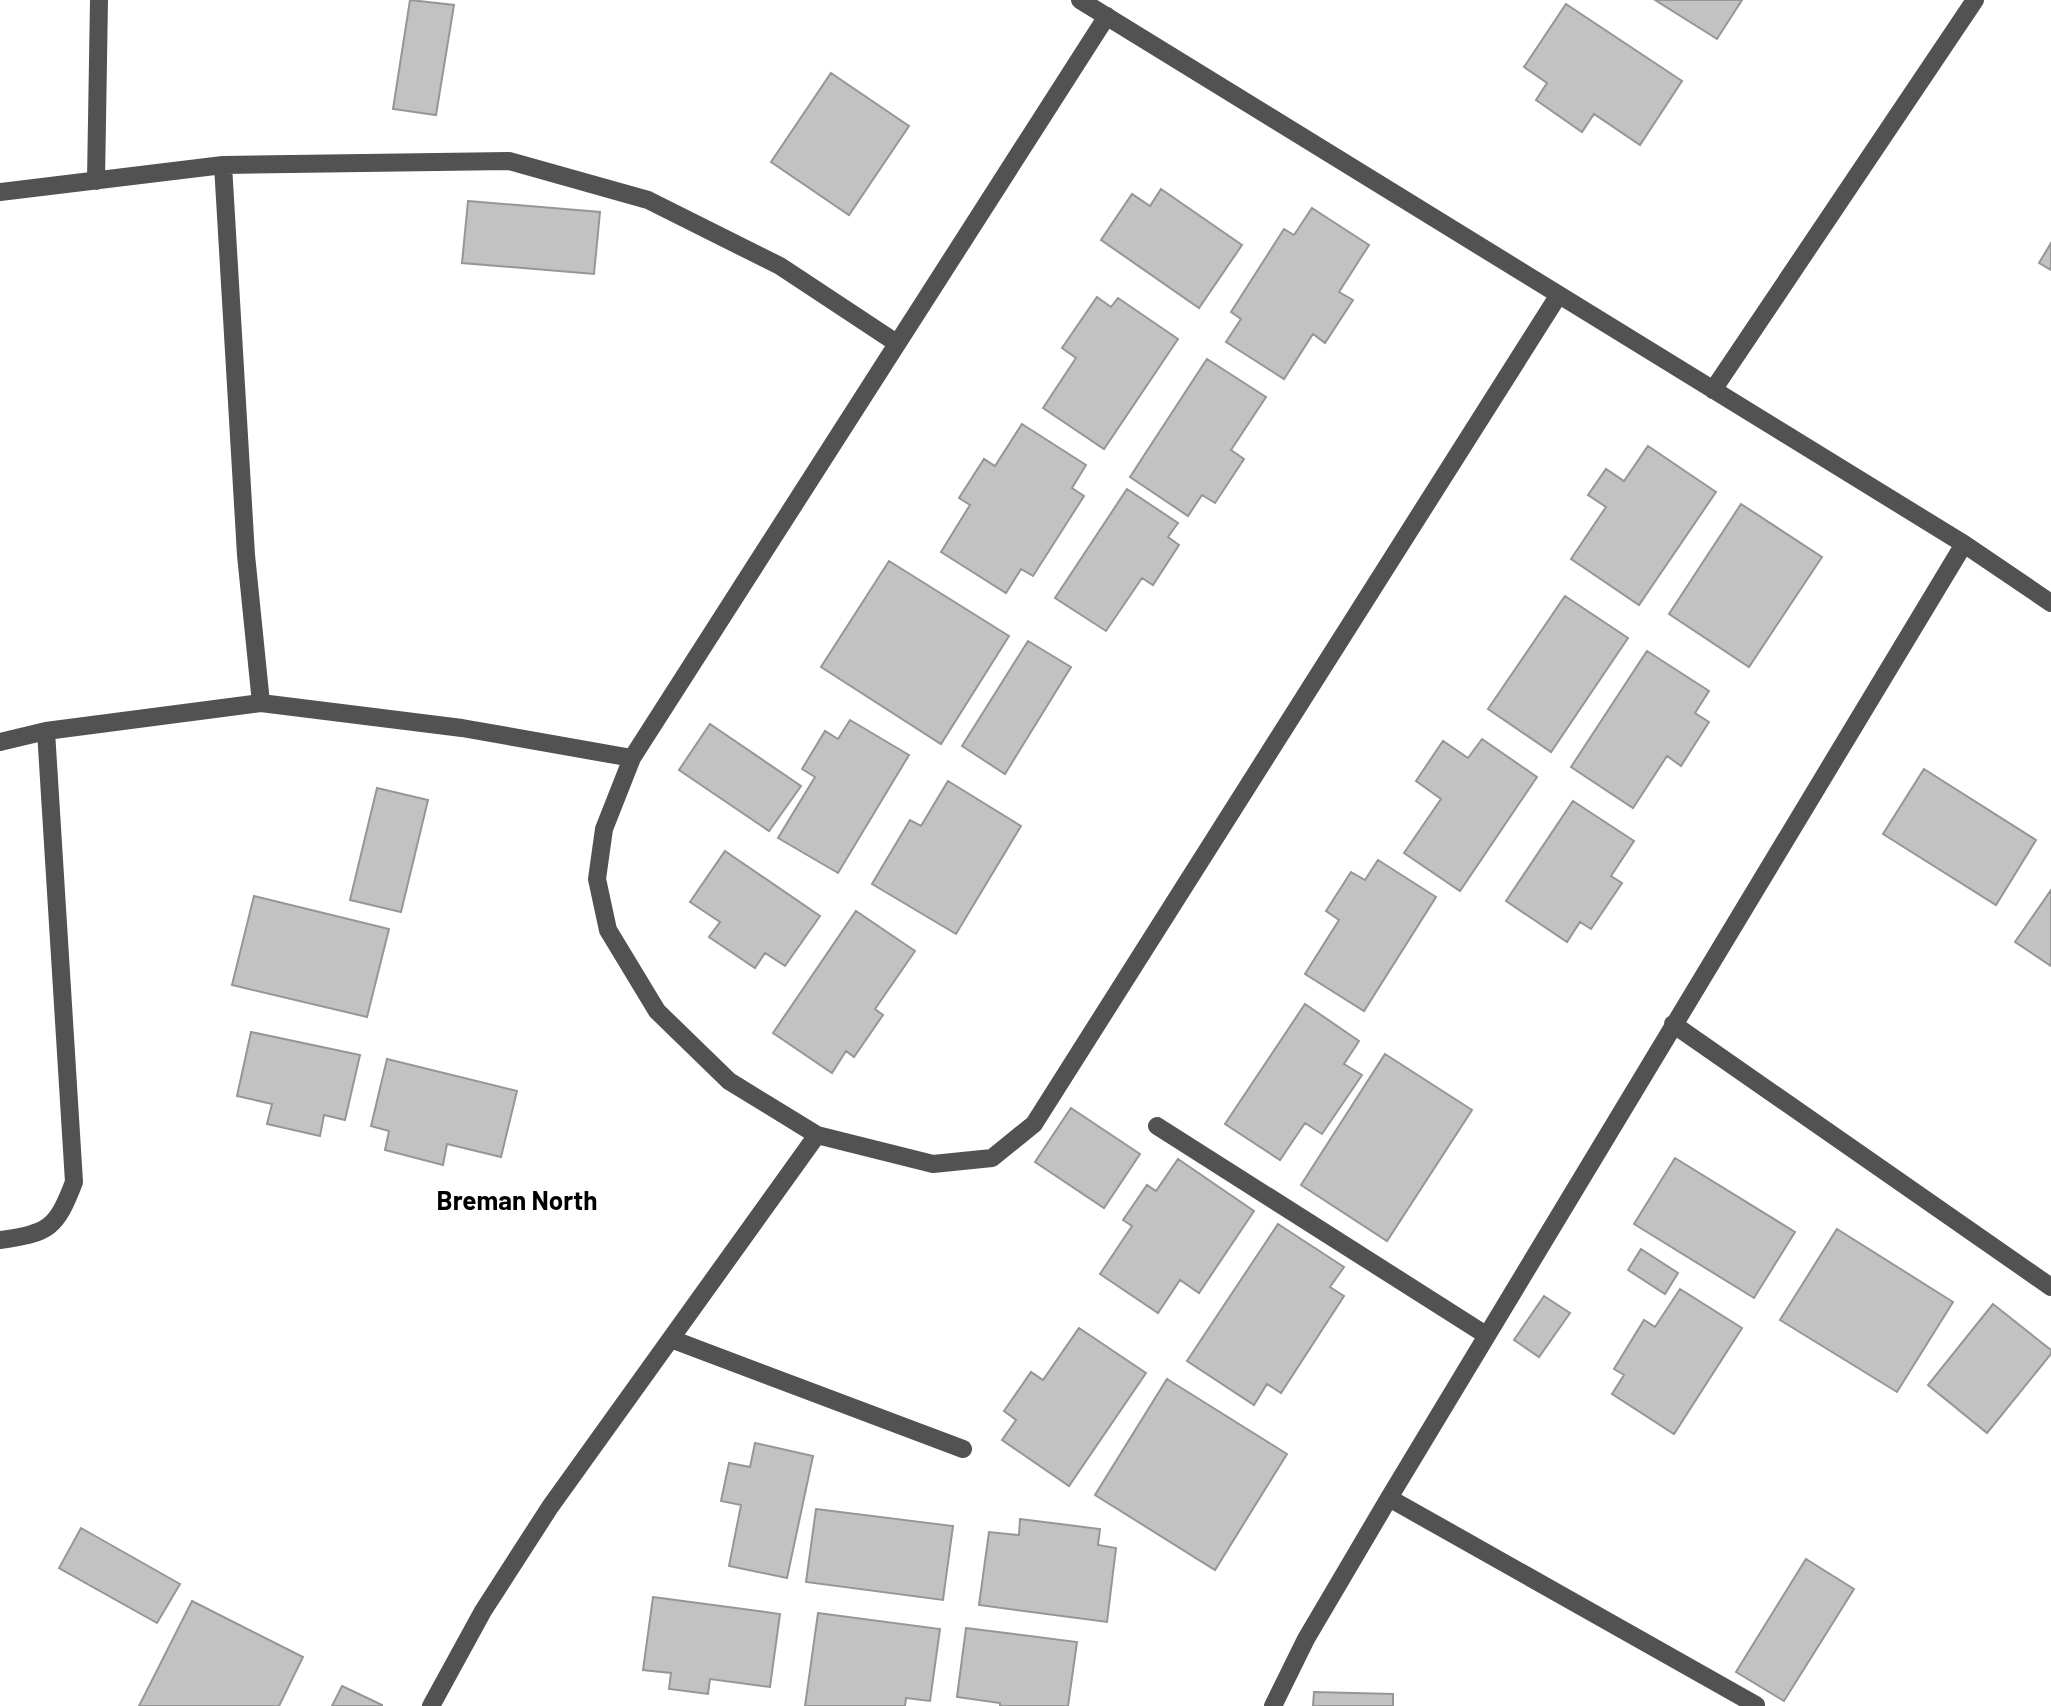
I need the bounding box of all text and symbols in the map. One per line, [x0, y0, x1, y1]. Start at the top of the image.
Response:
district label: Breman North [437, 1184, 597, 1215]

